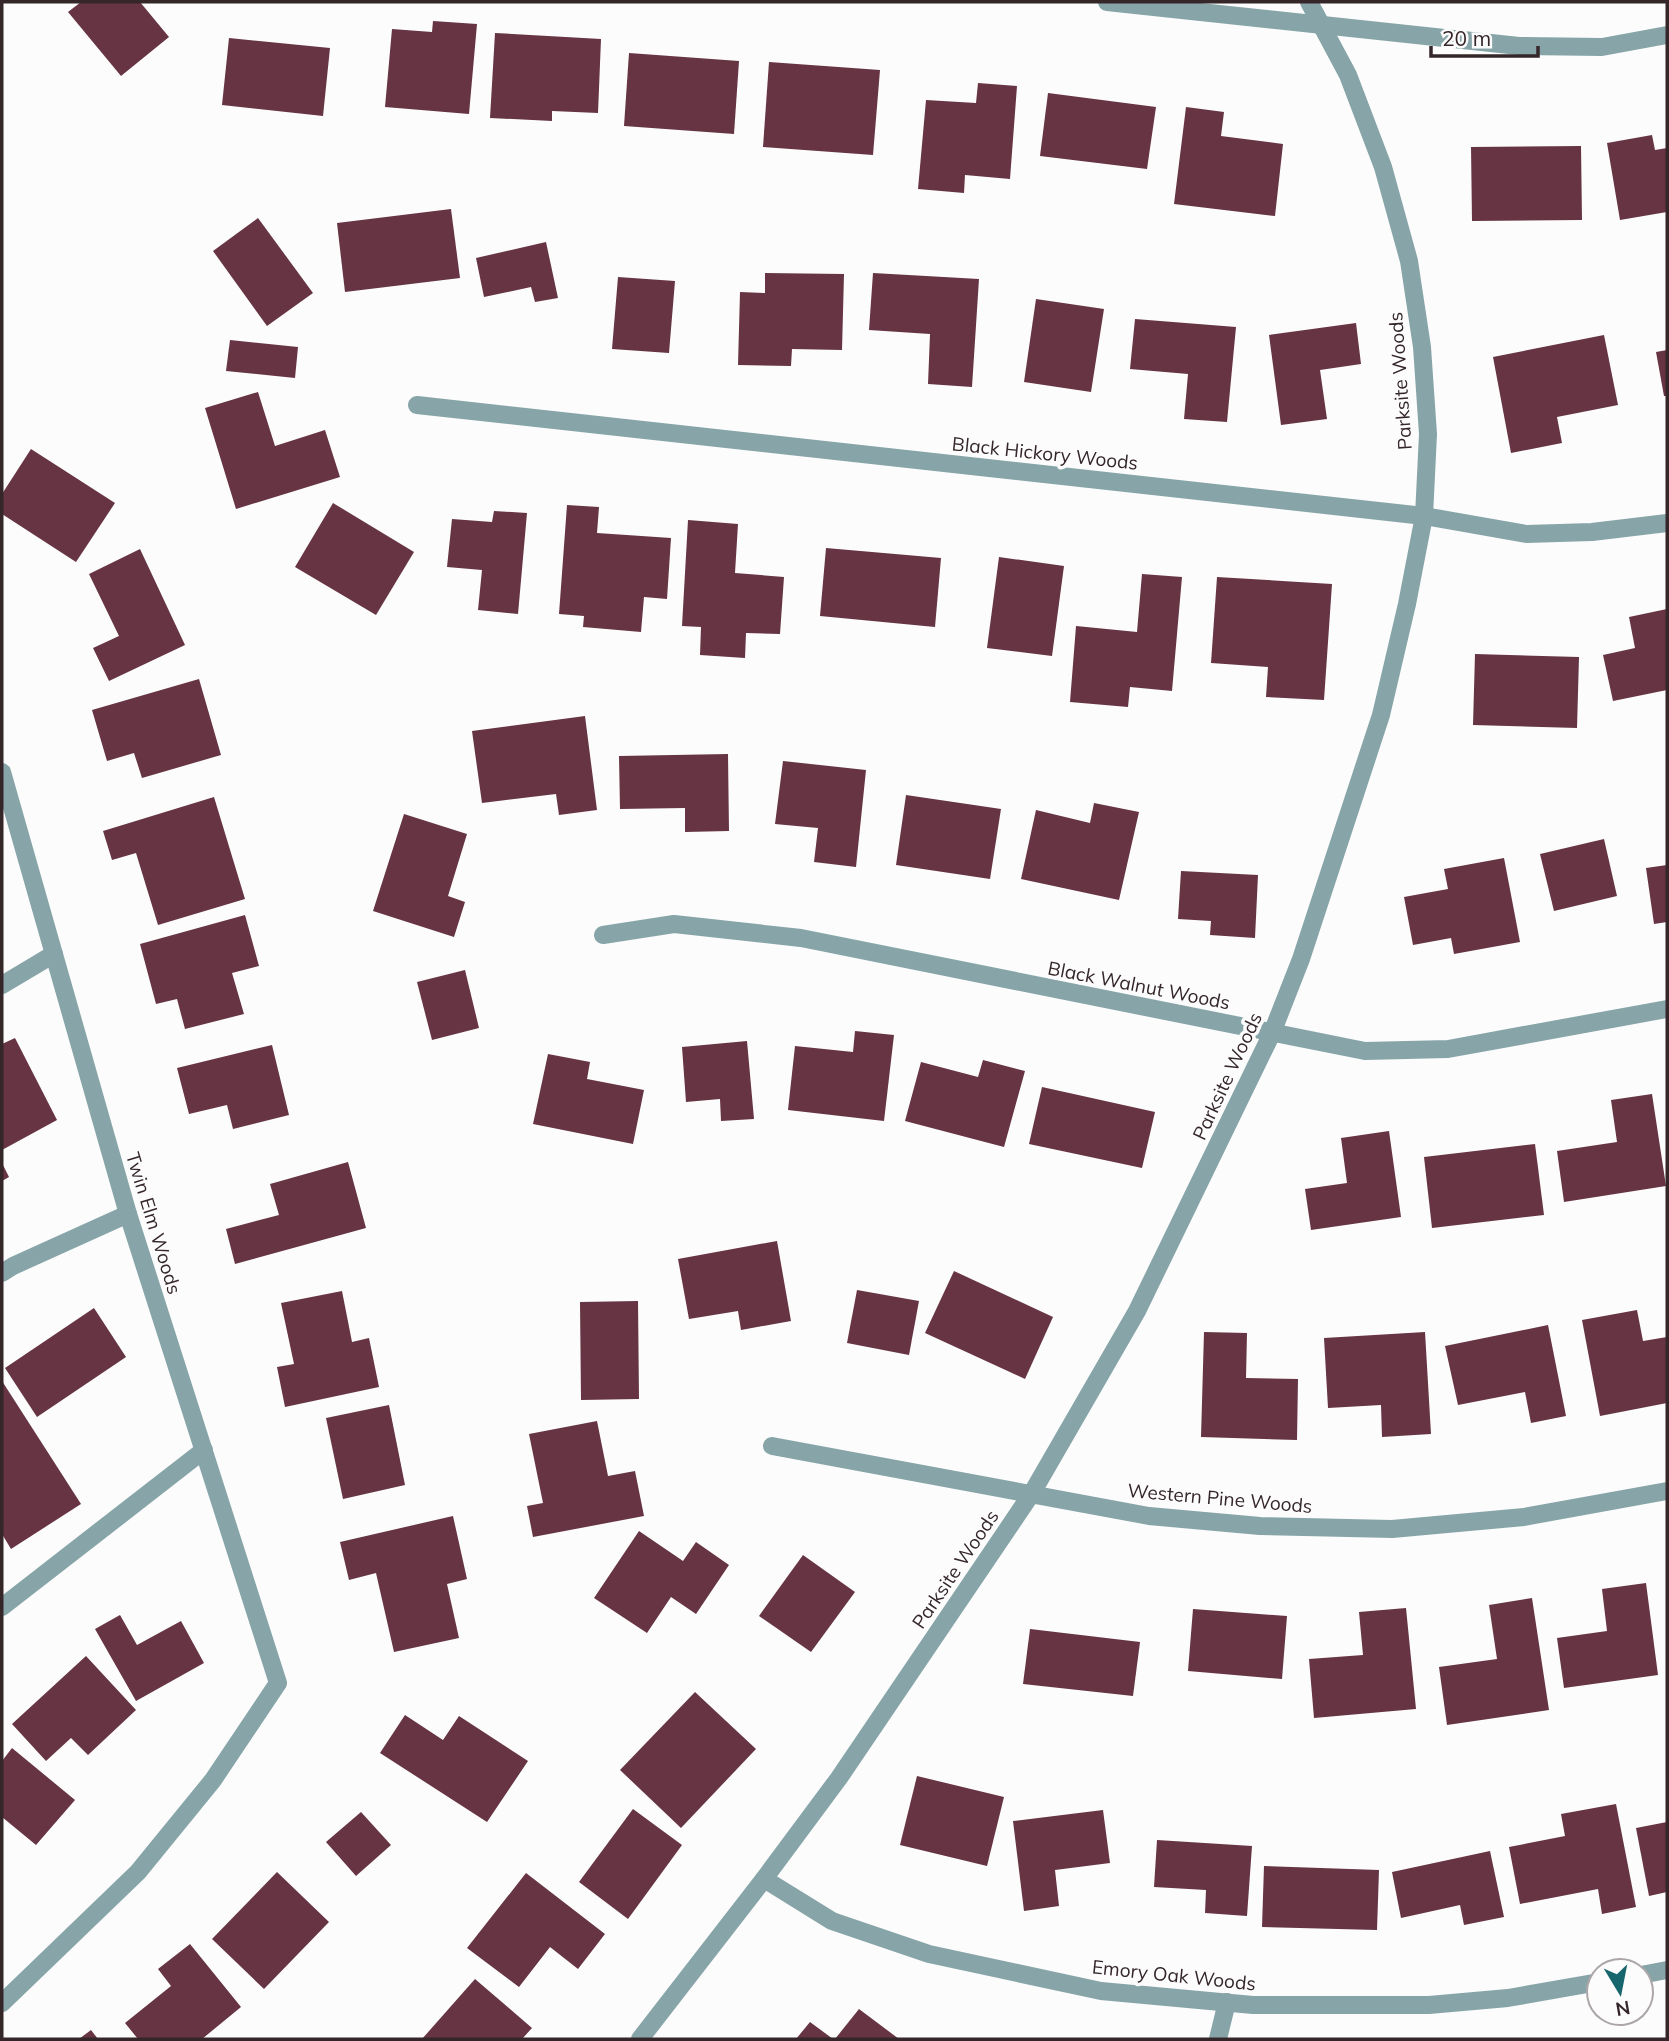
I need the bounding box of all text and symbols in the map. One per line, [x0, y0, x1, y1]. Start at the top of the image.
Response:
scale bar [1431, 14, 1538, 58]
text: 20 m [1442, 25, 1491, 51]
street label: Parksite Woods [1383, 311, 1417, 451]
street label: Black Hickory Woods [951, 431, 1139, 475]
street label: Black Walnut Woods [1046, 956, 1232, 1014]
street label: Parksite Woods [1187, 1008, 1267, 1144]
street label: Twin Elm Woods [121, 1149, 187, 1297]
street label: Western Pine Woods [1127, 1478, 1313, 1518]
street label: Parksite Woods [906, 1505, 1004, 1633]
street label: Emory Oak Woods [1091, 1954, 1257, 1996]
north arrow [1585, 1957, 1655, 2027]
text: N [1614, 1996, 1632, 2022]

